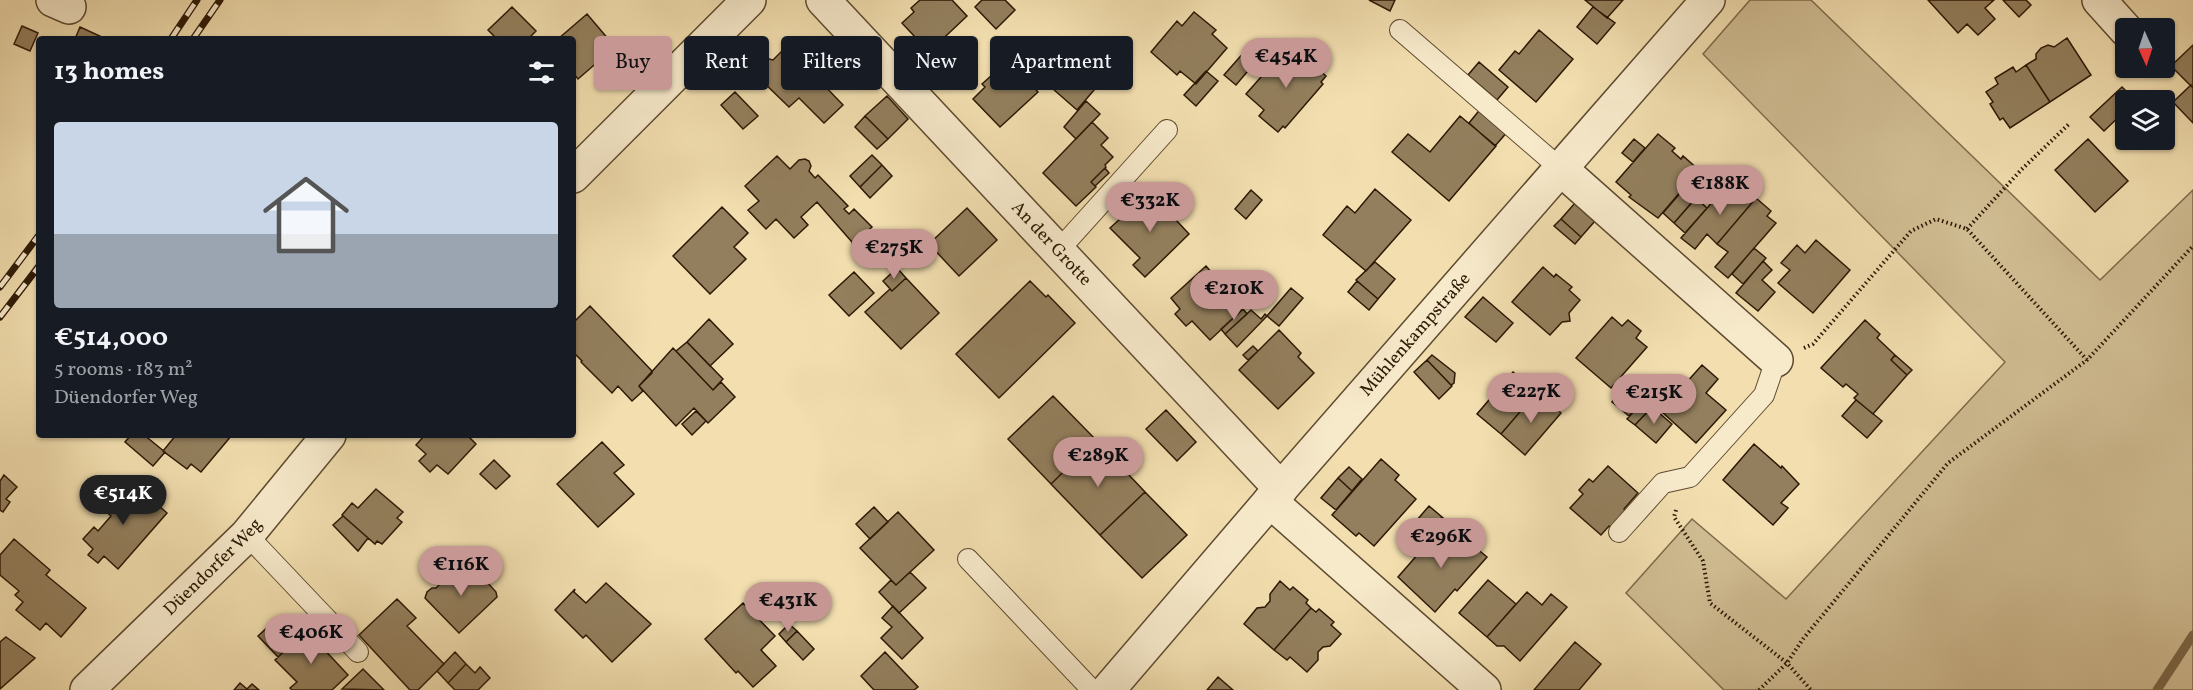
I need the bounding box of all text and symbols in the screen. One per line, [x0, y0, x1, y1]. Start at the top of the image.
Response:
north arrow [2115, 18, 2175, 78]
map controls [2115, 18, 2175, 150]
chip: Buy [594, 36, 672, 90]
chip: Rent [684, 36, 769, 90]
chip: Filters [781, 36, 882, 90]
chip: New [894, 36, 978, 90]
chip: Apartment [990, 36, 1133, 90]
pin: €454K [1244, 38, 1328, 89]
text: €454K [1255, 43, 1317, 71]
text: 13 homes [54, 54, 164, 90]
icon: filters [525, 56, 558, 89]
button: layers [2115, 90, 2175, 150]
icon: home [252, 161, 360, 269]
pin: €188K [1678, 165, 1762, 216]
text: €188K [1690, 170, 1750, 198]
pin: €332K [1108, 182, 1192, 233]
text: €332K [1120, 187, 1180, 215]
street label: An der Grotte [1005, 196, 1097, 292]
pin: €275K [852, 229, 936, 280]
text: €275K [865, 234, 923, 262]
street label: Mühlenkampstraße [1354, 267, 1477, 402]
pin: €210K [1192, 270, 1276, 321]
text: €210K [1204, 275, 1264, 303]
text: €514,000 [54, 320, 168, 356]
text: 5 rooms · 183 m² [54, 356, 193, 384]
pin: €227K [1489, 373, 1573, 424]
pin: €215K [1612, 374, 1696, 425]
text: €227K [1501, 378, 1561, 406]
text: €215K [1625, 379, 1683, 407]
text: Düendorfer Weg [54, 384, 198, 412]
pin: €289K [1056, 437, 1140, 488]
text: €289K [1067, 442, 1129, 470]
pin: €514K [81, 475, 165, 526]
text: €514K [94, 480, 153, 508]
street label: Düendorfer Weg [158, 513, 268, 622]
pin: €296K [1399, 518, 1483, 569]
text: €296K [1410, 523, 1472, 551]
pin: €116K [419, 546, 503, 597]
text: €116K [433, 551, 489, 579]
pin: €431K [746, 582, 830, 633]
text: €431K [759, 587, 817, 615]
pin: €406K [269, 614, 353, 665]
text: €406K [279, 619, 343, 647]

